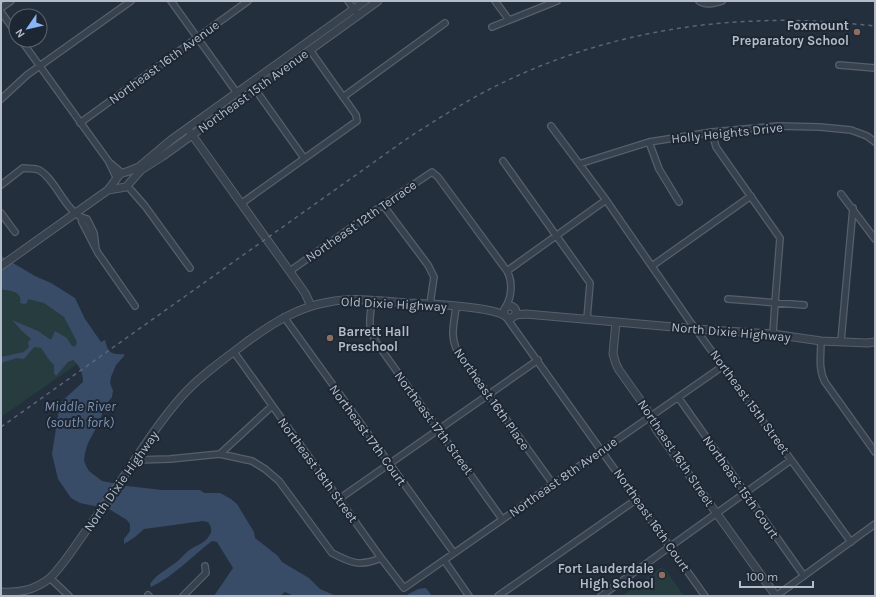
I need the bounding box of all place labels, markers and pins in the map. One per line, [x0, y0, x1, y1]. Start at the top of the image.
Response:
place label: Foxmount Preparatory School [732, 18, 849, 48]
marker: Foxmount Preparatory School [852, 27, 862, 37]
place label: Barrett Hall Preschool [338, 324, 409, 354]
marker: Barrett Hall Preschool [325, 333, 335, 343]
place label: Fort Lauderdale High School [558, 561, 654, 591]
marker: Fort Lauderdale High School [657, 570, 667, 580]

